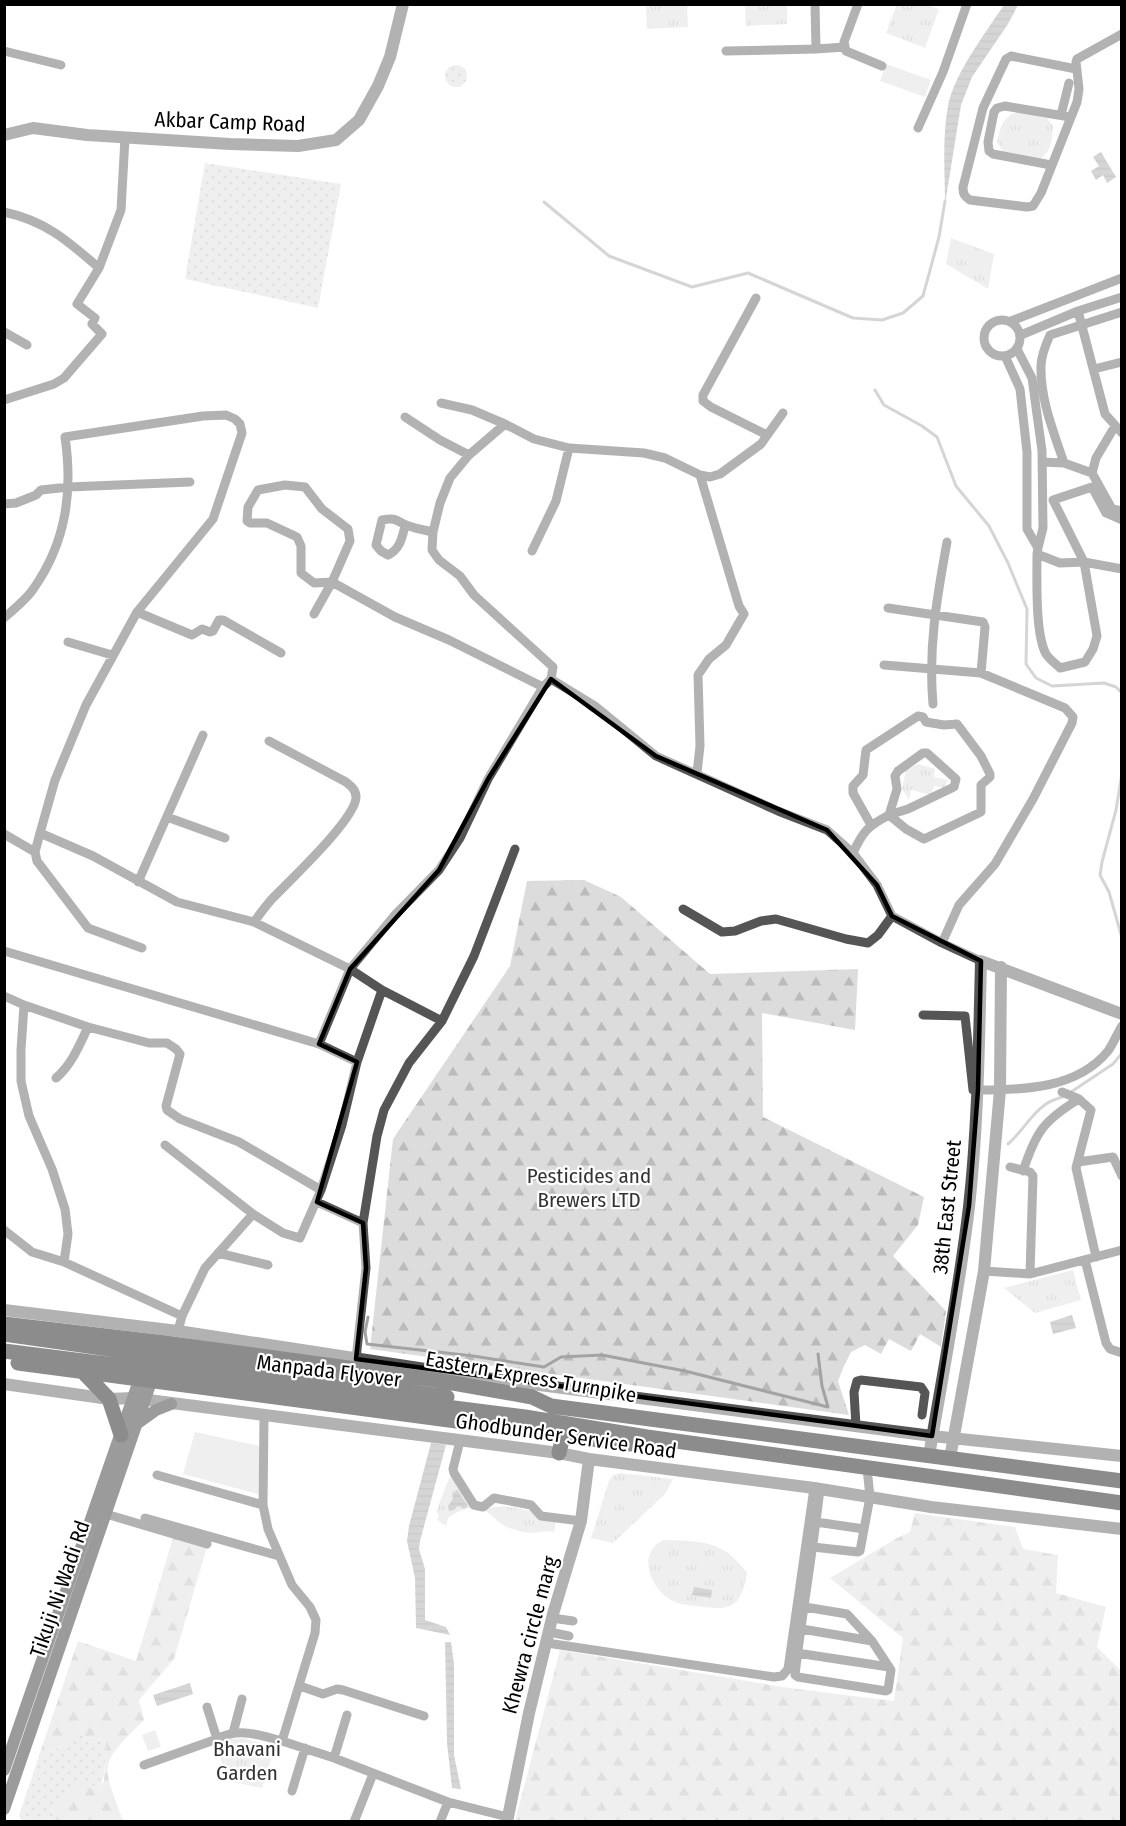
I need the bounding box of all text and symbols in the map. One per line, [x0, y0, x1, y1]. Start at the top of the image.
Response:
street label: Akbar Camp Road [154, 106, 306, 138]
street label: 38th East Street [927, 1138, 967, 1275]
park label: Pesticides and Brewers LTD [527, 1163, 651, 1213]
street label: Eastern Express Turnpike [424, 1346, 638, 1408]
street label: Manpada Flyover [255, 1349, 403, 1393]
street label: Ghodbunder Service Road [454, 1408, 678, 1464]
street label: Tikuji Ni Wadi Rd [24, 1517, 96, 1661]
street label: Khewra circle marg [496, 1553, 564, 1717]
park label: Bhavani Garden [213, 1736, 281, 1786]

